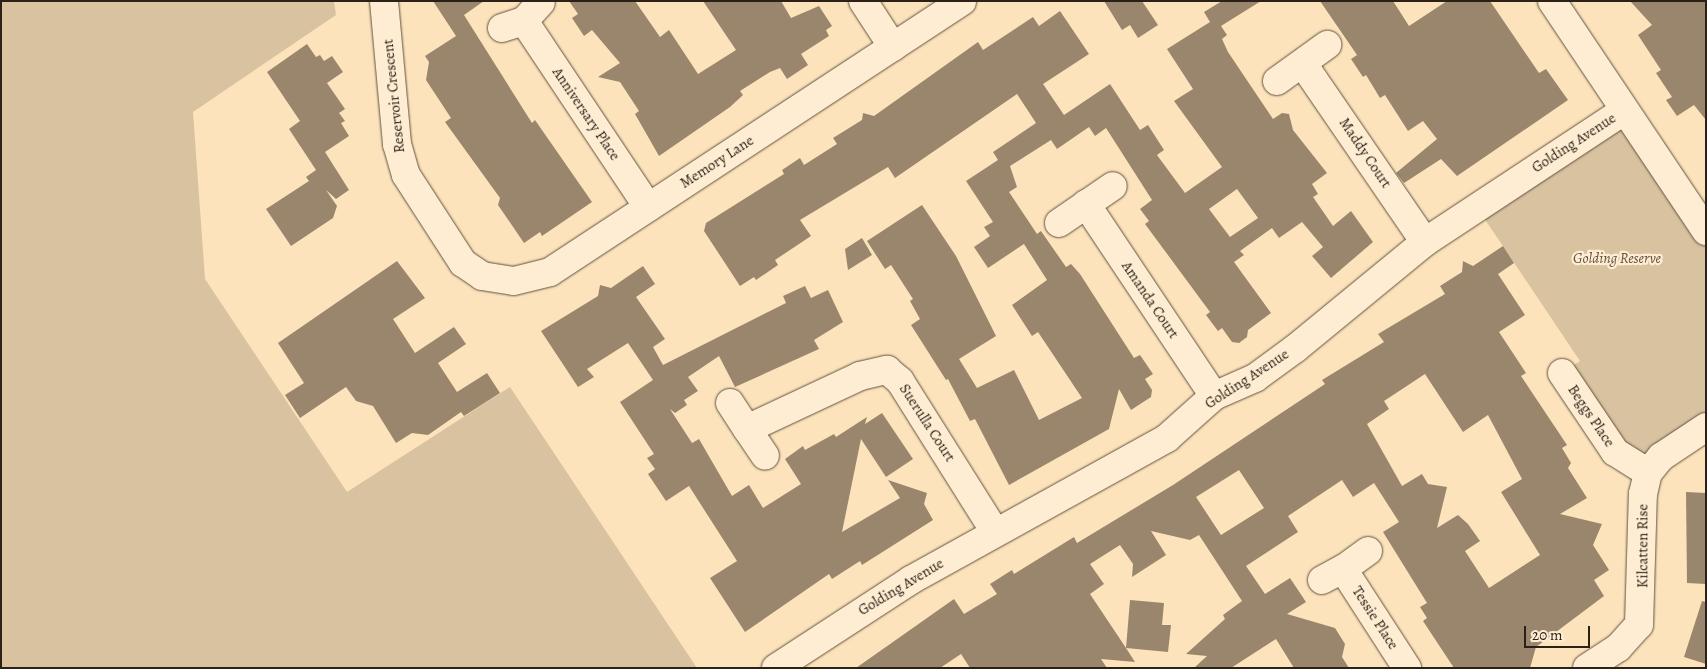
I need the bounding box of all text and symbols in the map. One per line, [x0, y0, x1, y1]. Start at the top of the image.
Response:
street label: Reservoir Crescent [379, 38, 409, 154]
street label: Anniversary Place [548, 64, 624, 164]
street label: Golding Avenue [1529, 109, 1619, 177]
street label: Maddy Court [1335, 115, 1395, 191]
street label: Memory Lane [677, 132, 757, 192]
park label: Golding Reserve [1573, 250, 1661, 268]
street label: Amanda Court [1118, 258, 1182, 342]
street label: Golding Avenue [1202, 345, 1292, 413]
street label: Suerulla Court [895, 381, 959, 465]
street label: Beggs Place [1564, 381, 1618, 451]
street label: Kilcatten Rise [1634, 504, 1652, 588]
street label: Golding Avenue [855, 554, 947, 620]
street label: Tessie Place [1348, 583, 1402, 653]
scale bar [1527, 616, 1593, 648]
text: 20 m [1532, 625, 1563, 645]

